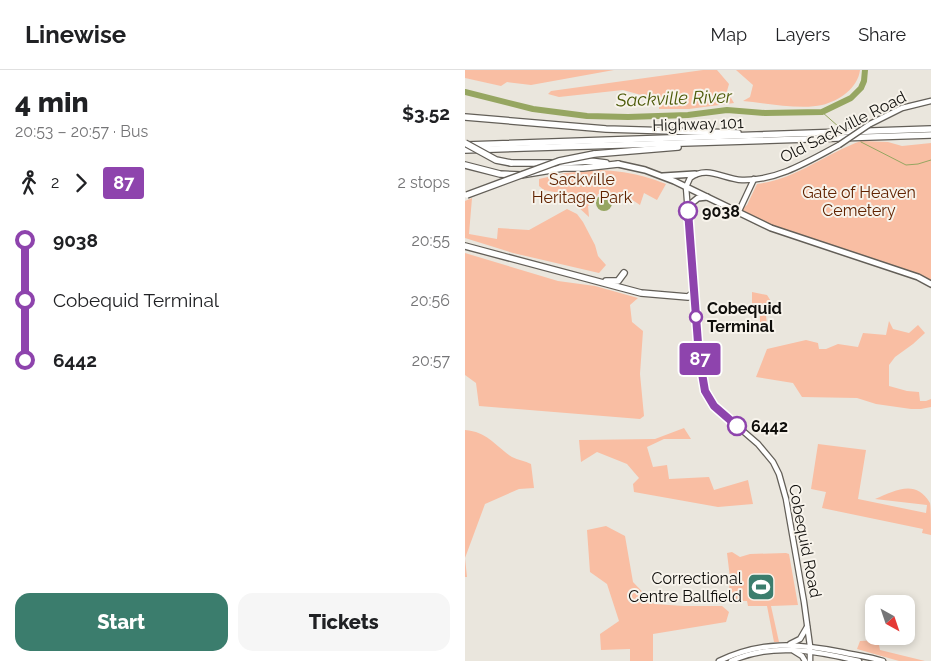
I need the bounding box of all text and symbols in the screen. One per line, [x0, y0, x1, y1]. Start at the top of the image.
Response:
text: Linewise [25, 20, 126, 49]
text: Map [711, 24, 747, 45]
text: Layers [775, 24, 830, 45]
text: Share [858, 24, 906, 45]
water label: Sackville River [615, 85, 733, 111]
text: 4 min [15, 86, 89, 119]
street label: Old Sackville Road [777, 87, 909, 167]
text: $3.52 [402, 102, 450, 124]
street label: Highway 101 [652, 113, 744, 135]
text: 20:53 – 20:57 · Bus [15, 122, 148, 141]
icon: walk [15, 169, 43, 197]
icon: forward [67, 169, 95, 197]
park label: Sackville Heritage Park [532, 170, 633, 207]
text: 87 [113, 172, 134, 193]
text: 2 [51, 173, 59, 192]
text: 2 stops [398, 173, 450, 192]
park label: Gate of Heaven Cemetery [802, 183, 916, 220]
marker: 9038 [678, 201, 698, 221]
place label: 9038 [702, 202, 740, 221]
text: 9038 [53, 229, 98, 251]
text: 20:55 [411, 231, 450, 250]
text: Cobequid Terminal [53, 289, 219, 311]
text: 20:56 [410, 291, 450, 310]
place label: Cobequid Terminal [707, 299, 782, 336]
marker: Cobequid Terminal [689, 310, 703, 324]
line badge: 87 [677, 343, 723, 375]
text: 87 [690, 348, 710, 369]
text: 6442 [53, 349, 97, 371]
text: 20:57 [412, 351, 450, 370]
marker: 6442 [727, 416, 747, 436]
place label: 6442 [751, 417, 788, 436]
street label: Cobequid Road [785, 483, 825, 599]
place label: Correctional Centre Ballfield [628, 569, 743, 606]
sports icon: Correctional Centre Ballfield [746, 572, 776, 602]
button: Start [15, 593, 228, 651]
button: Tickets [238, 593, 450, 651]
north arrow [865, 595, 915, 645]
map controls [865, 595, 915, 645]

